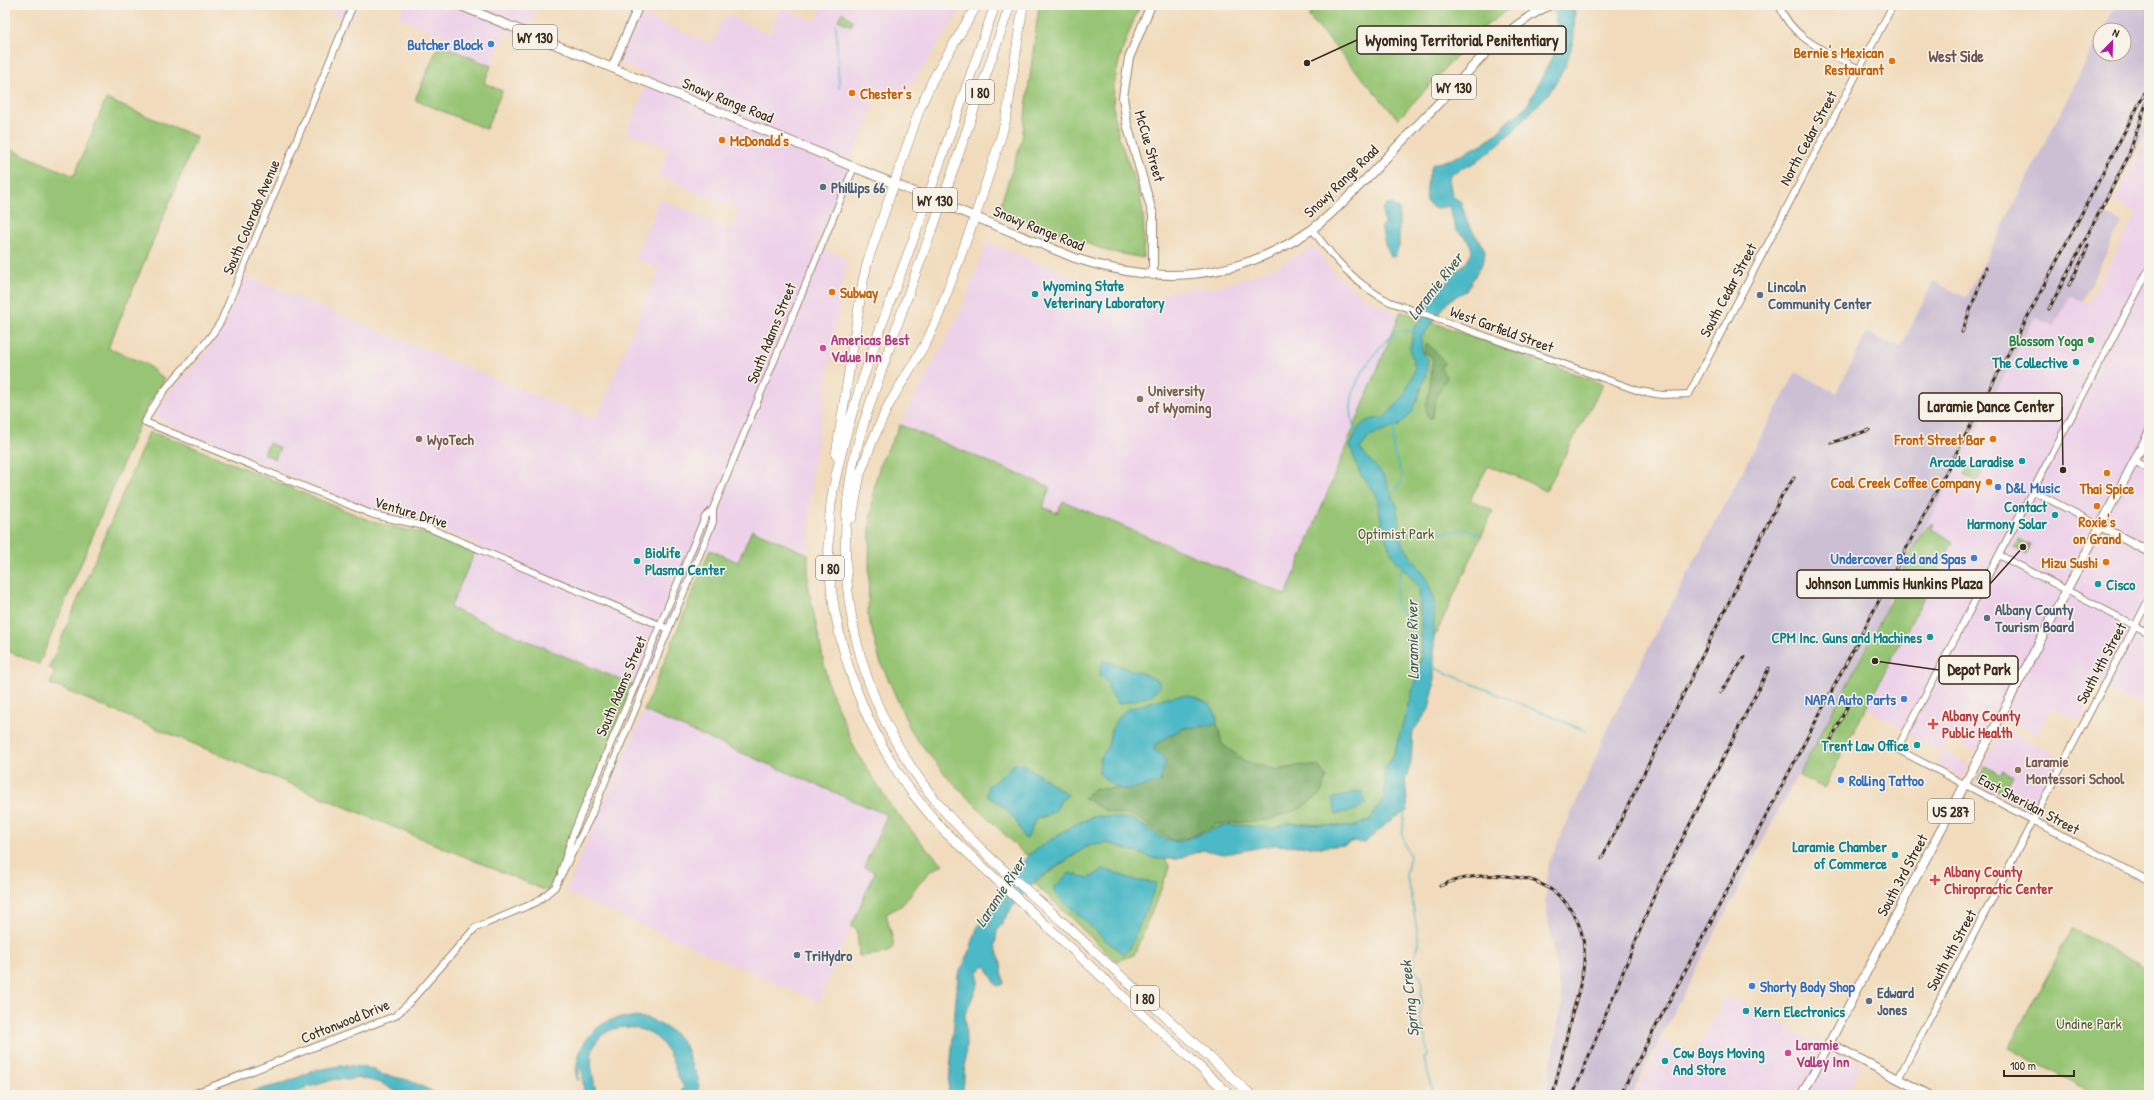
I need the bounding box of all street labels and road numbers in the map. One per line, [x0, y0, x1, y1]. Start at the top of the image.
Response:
road number: WY 130 [513, 25, 557, 49]
street label: Snowy Range Road [679, 72, 777, 128]
road number: WY 130 [1432, 75, 1476, 99]
road number: I 80 [966, 80, 994, 104]
street label: North Cedar Street [1774, 86, 1842, 189]
street label: McCue Street [1130, 108, 1170, 185]
street label: Snowy Range Road [1299, 140, 1383, 222]
street label: South Colorado Avenue [217, 156, 285, 278]
road number: WY 130 [913, 188, 957, 212]
street label: Snowy Range Road [990, 200, 1088, 256]
street label: South Cedar Street [1694, 238, 1762, 341]
street label: South Adams Street [741, 279, 801, 387]
street label: West Garfield Street [1447, 301, 1557, 358]
street label: Venture Drive [372, 491, 450, 533]
road number: I 80 [816, 556, 844, 580]
street label: South 4th Street [2071, 618, 2132, 707]
street label: South Adams Street [590, 632, 652, 739]
street label: East Sheridan Street [1975, 768, 2084, 840]
road number: US 287 [1928, 799, 1974, 823]
street label: South 3rd Street [1871, 829, 1933, 920]
street label: South 4th Street [1921, 905, 1982, 994]
road number: I 80 [1131, 986, 1159, 1010]
street label: Cottonwood Drive [297, 994, 393, 1048]

